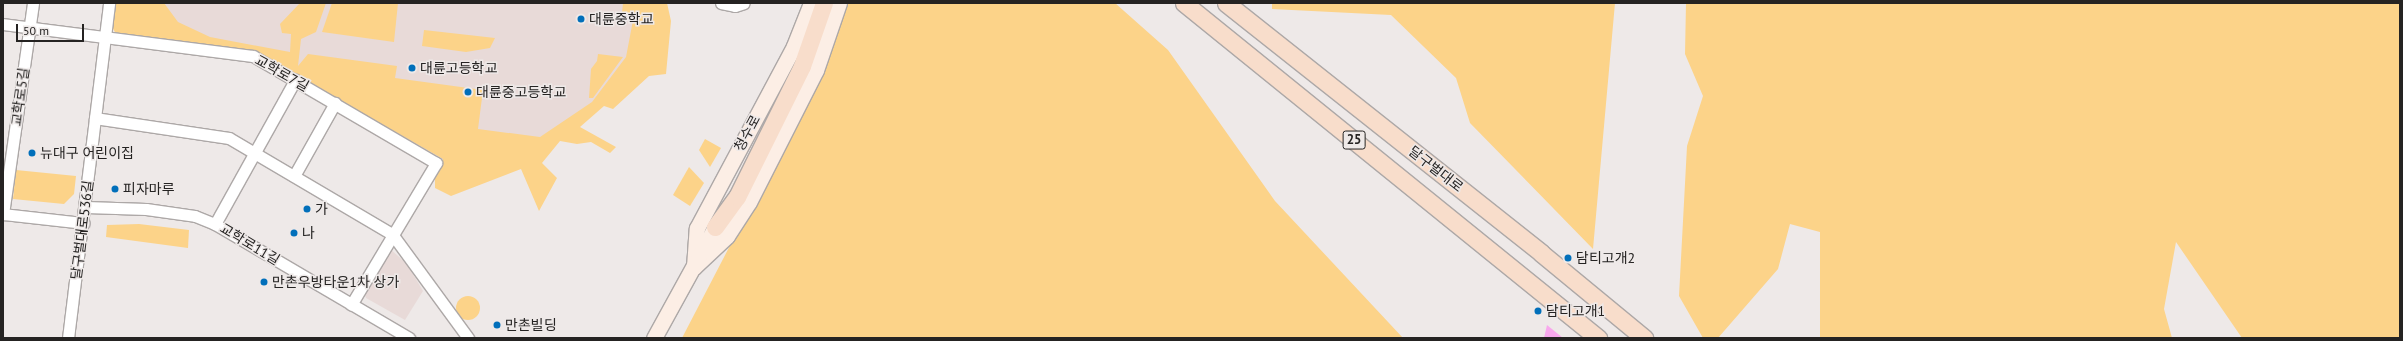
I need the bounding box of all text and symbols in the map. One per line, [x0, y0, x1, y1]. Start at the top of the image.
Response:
place label: 대륜중학교 [589, 11, 653, 27]
marker: 대륜중학교 [576, 14, 586, 24]
scale bar [18, 16, 86, 42]
text: 50 m [23, 23, 49, 38]
street label: 교학로7길 [252, 51, 312, 95]
place label: 대륜고등학교 [420, 60, 497, 76]
marker: 대륜고등학교 [407, 63, 417, 73]
street label: 교학로5길 [8, 67, 32, 127]
place label: 대륜중고등학교 [476, 84, 566, 100]
marker: 대륜중고등학교 [463, 87, 473, 97]
street label: 청수로 [731, 112, 763, 154]
road number: 25 [1342, 129, 1366, 151]
street label: 달구벌대로 [1405, 143, 1467, 195]
place label: 뉴대구 어린이집 [40, 145, 134, 161]
marker: 뉴대구 어린이집 [27, 148, 37, 158]
street label: 달구벌대로536길 [68, 179, 96, 281]
place label: 피자마루 [123, 181, 175, 197]
marker: 피자마루 [110, 184, 120, 194]
place label: 가 [315, 201, 328, 217]
marker: 가 [302, 204, 312, 214]
street label: 교학로11길 [217, 220, 283, 268]
place label: 나 [302, 225, 315, 241]
marker: 나 [289, 228, 299, 238]
place label: 담티고개2 [1576, 250, 1635, 266]
marker: 담티고개2 [1563, 253, 1573, 263]
place label: 만촌우방타운1차 상가 [272, 274, 399, 290]
marker: 만촌우방타운1차 상가 [259, 277, 269, 287]
place label: 담티고개1 [1546, 303, 1605, 319]
marker: 담티고개1 [1533, 306, 1543, 316]
place label: 만촌빌딩 [505, 317, 557, 333]
marker: 만촌빌딩 [492, 320, 502, 330]

